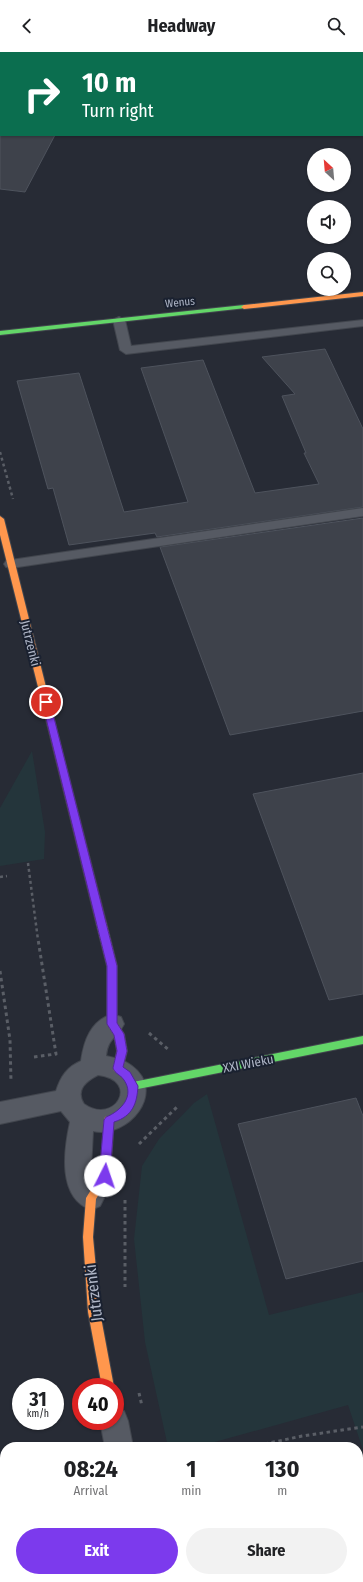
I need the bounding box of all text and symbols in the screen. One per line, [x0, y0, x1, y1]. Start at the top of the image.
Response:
icon: back [16, 15, 38, 37]
text: Headway [148, 15, 215, 37]
icon: search [325, 15, 347, 37]
text: 10 m [82, 66, 136, 99]
icon: right [16, 68, 68, 120]
text: Turn right [82, 100, 154, 122]
north arrow [307, 148, 351, 192]
map controls [307, 148, 351, 296]
button: sound [307, 200, 351, 244]
button: search [307, 252, 351, 296]
street label: Wenus [165, 294, 196, 311]
street label: Jutrzenki [18, 619, 43, 668]
pin [29, 685, 63, 719]
icon: arrive [35, 691, 57, 713]
street label: XXI Wieku [221, 1051, 275, 1076]
position arrow [84, 1155, 126, 1197]
street label: Jutrzenki [81, 1263, 106, 1323]
speed limit sign: 40 [72, 1378, 124, 1430]
text: 31 [29, 1387, 47, 1411]
text: km/h [27, 1408, 49, 1420]
text: 08:24 [64, 1455, 118, 1483]
text: 1 [186, 1455, 196, 1483]
text: 130 [265, 1455, 299, 1483]
text: Arrival [73, 1483, 108, 1498]
text: min [181, 1483, 201, 1498]
text: m [277, 1483, 287, 1498]
button: Exit [16, 1528, 178, 1574]
button: Share [186, 1528, 347, 1574]

